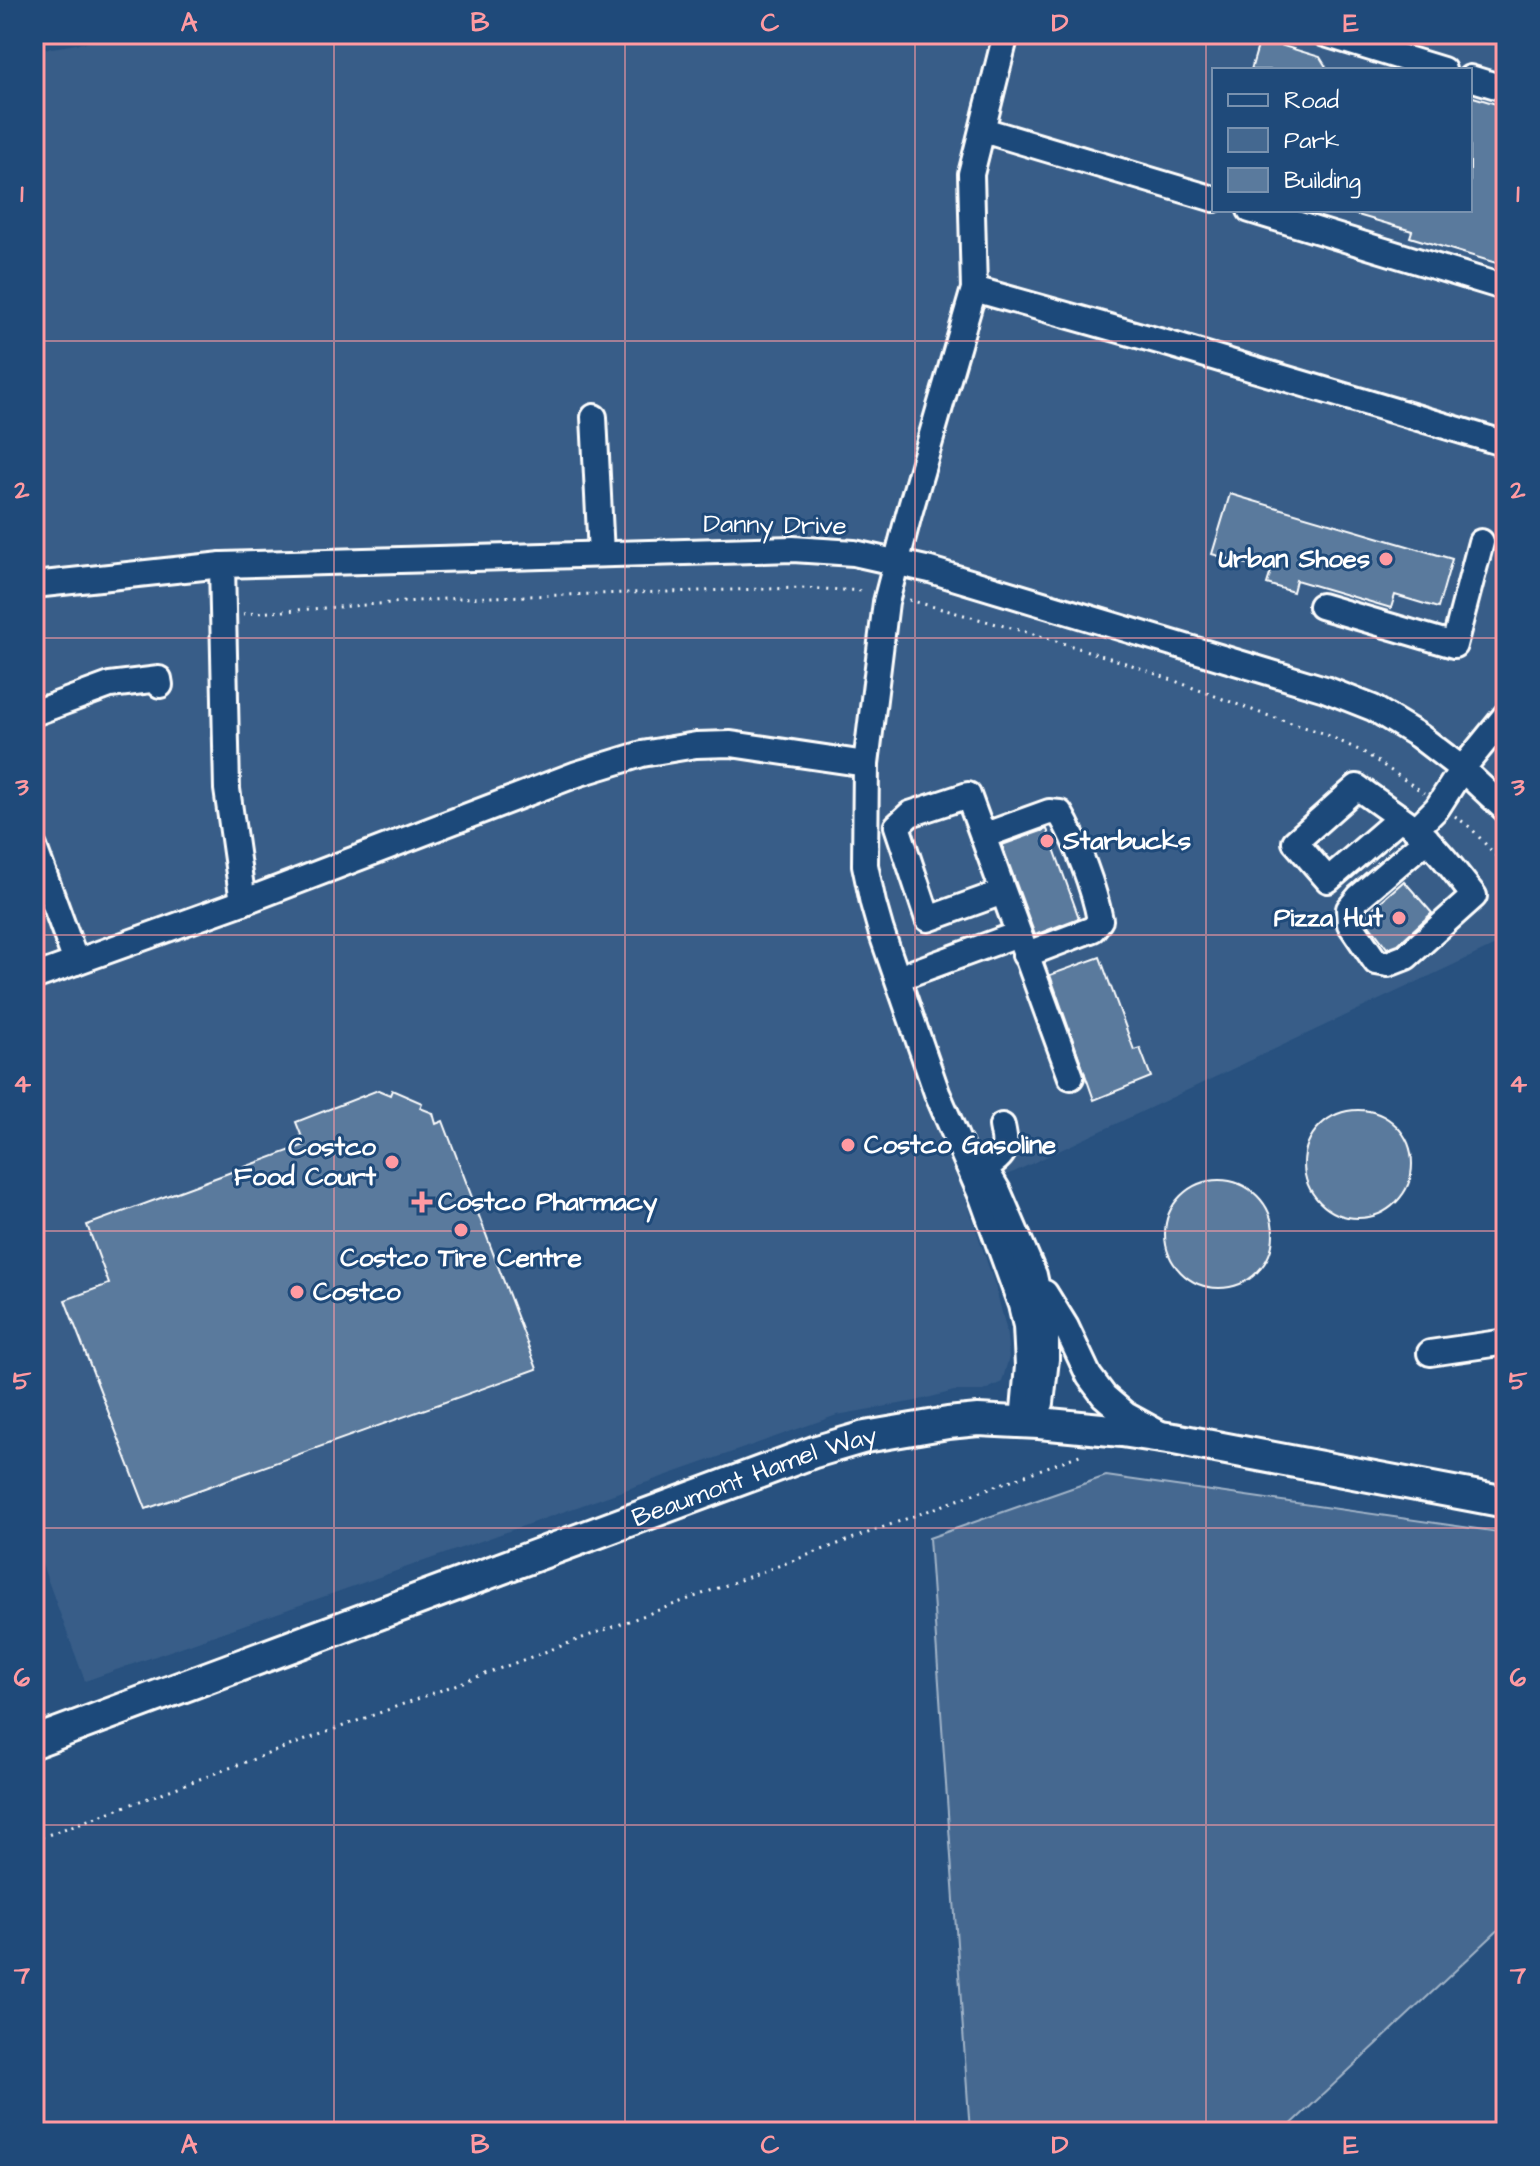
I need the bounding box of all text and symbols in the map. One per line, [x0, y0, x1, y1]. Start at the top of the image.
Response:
text: A [181, 5, 198, 41]
text: B [471, 5, 490, 41]
text: C [761, 5, 780, 41]
text: D [1052, 5, 1069, 41]
text: E [1343, 5, 1359, 41]
legend [1212, 68, 1472, 212]
text: Road [1284, 84, 1339, 118]
text: Park [1284, 124, 1340, 158]
text: Building [1284, 164, 1361, 199]
text: 1 [20, 176, 24, 212]
text: 1 [1516, 176, 1520, 212]
text: 2 [14, 472, 30, 508]
text: 2 [1510, 472, 1526, 508]
street label: Danny Drive [703, 506, 847, 546]
place label: Urban Shoes [1218, 541, 1370, 577]
marker: Urban Shoes [1377, 550, 1395, 568]
text: 3 [14, 769, 29, 805]
text: 3 [1510, 769, 1525, 805]
place label: Starbucks [1062, 823, 1191, 859]
marker: Starbucks [1038, 832, 1056, 850]
place label: Pizza Hut [1274, 900, 1383, 936]
marker: Pizza Hut [1390, 909, 1408, 927]
text: 4 [13, 1066, 31, 1102]
text: 4 [1509, 1066, 1527, 1102]
place label: Costco Gasoline [864, 1127, 1056, 1163]
place label: Costco Food Court [234, 1129, 376, 1195]
marker: Costco Gasoline [839, 1136, 857, 1154]
marker: Costco Food Court [383, 1153, 401, 1171]
place label: Costco Pharmacy [438, 1184, 658, 1223]
marker: Costco Pharmacy [413, 1193, 431, 1211]
marker: Costco Tire Centre [452, 1221, 470, 1239]
place label: Costco Tire Centre [340, 1240, 582, 1276]
place label: Costco [313, 1274, 401, 1310]
marker: Costco [288, 1283, 306, 1301]
text: 5 [13, 1363, 32, 1399]
text: 5 [1509, 1363, 1528, 1399]
street label: Beaumont Hamel Way [627, 1417, 880, 1536]
text: 6 [14, 1660, 31, 1696]
text: 6 [1510, 1660, 1527, 1696]
text: 7 [13, 1957, 30, 1993]
text: 7 [1509, 1957, 1526, 1993]
text: A [181, 2127, 198, 2163]
text: B [471, 2127, 490, 2163]
text: C [761, 2127, 780, 2163]
text: D [1052, 2127, 1069, 2163]
text: E [1343, 2127, 1359, 2163]

